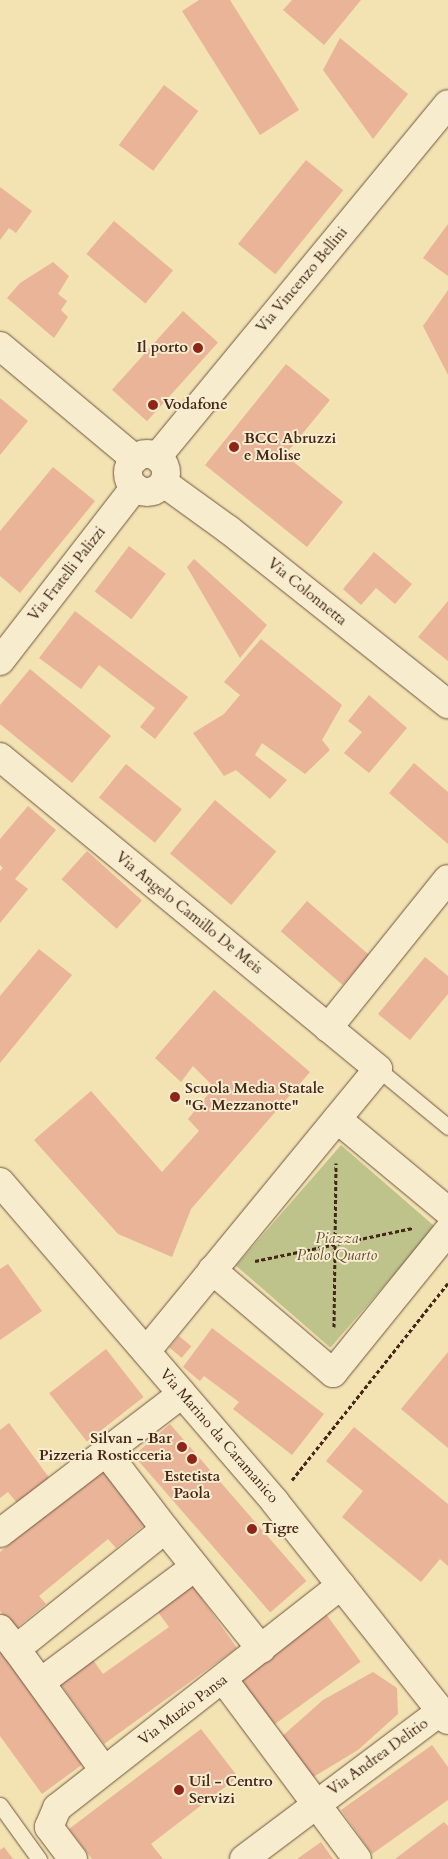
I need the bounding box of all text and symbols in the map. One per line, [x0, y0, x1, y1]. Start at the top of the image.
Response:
street label: Via Vincenzo Bellini [253, 224, 351, 336]
place label: Il porto [137, 339, 188, 357]
marker: Il porto [192, 342, 204, 354]
place label: Vodafone [163, 396, 228, 414]
marker: Vodafone [147, 399, 159, 411]
place label: BCC Abruzzi e Molise [244, 429, 336, 464]
marker: BCC Abruzzi e Molise [228, 441, 240, 453]
street label: Via Fratelli Palizzi [25, 523, 109, 625]
street label: Via Colonnetta [264, 554, 350, 630]
street label: Via Angelo Camillo De Meis [112, 848, 266, 978]
place label: Scuola Media Statale "G. Mezzanotte" [185, 1079, 324, 1114]
marker: Scuola Media Statale "G. Mezzanotte" [169, 1091, 181, 1103]
park label: Piazza Paolo Quarto [297, 1229, 377, 1264]
street label: Via Marino da Caramanico [156, 1365, 282, 1507]
place label: Silvan - Bar Pizzeria Rosticceria [39, 1429, 172, 1464]
marker: Silvan - Bar Pizzeria Rosticceria [176, 1441, 188, 1453]
marker: Estetista Paola [186, 1453, 198, 1465]
place label: Estetista Paola [164, 1467, 220, 1502]
place label: Tigre [262, 1520, 299, 1538]
marker: Tigre [246, 1523, 258, 1535]
street label: Via Muzio Pansa [135, 1671, 231, 1749]
street label: Via Andrea Delitio [324, 1715, 432, 1799]
place label: Uil - Centro Servizi [189, 1772, 273, 1807]
marker: Uil - Centro Servizi [173, 1784, 185, 1796]

